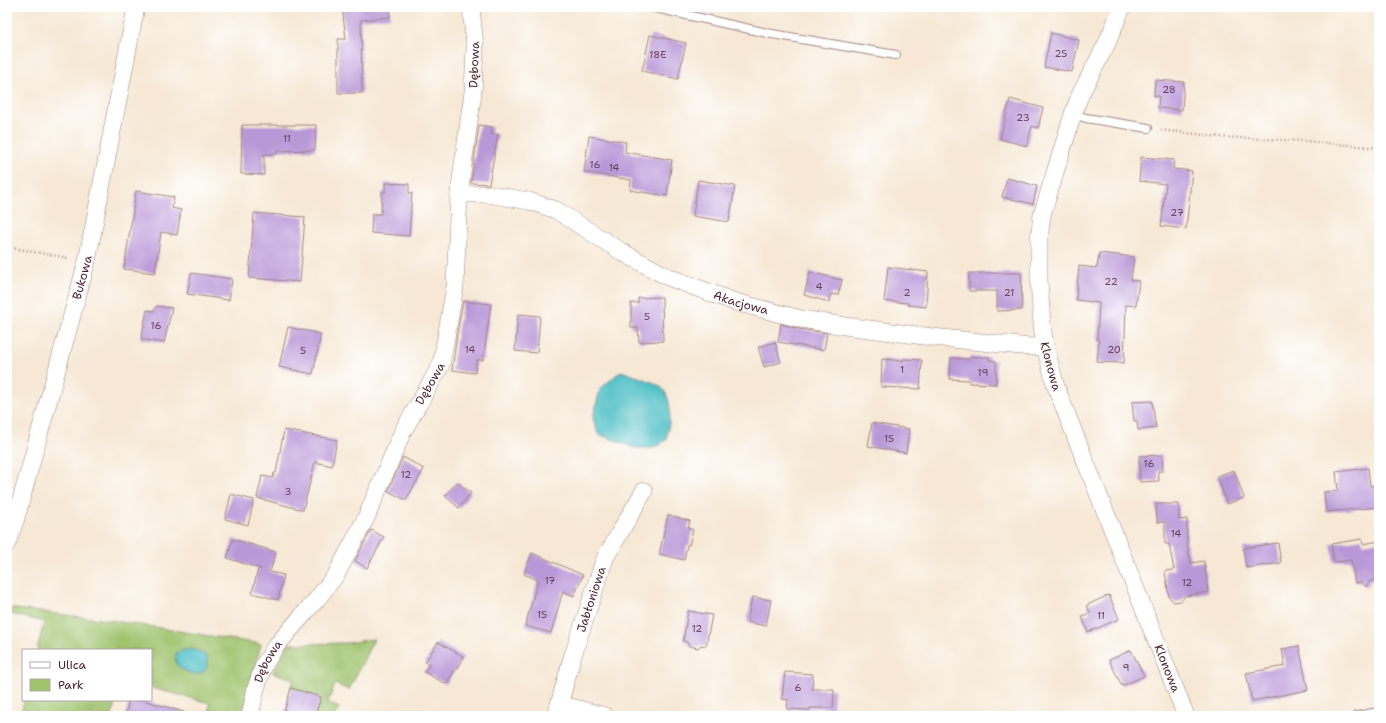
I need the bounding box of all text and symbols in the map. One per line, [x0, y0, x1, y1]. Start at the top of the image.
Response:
street label: Dębowa [465, 40, 483, 88]
house number: 25 [1055, 47, 1067, 60]
house number: 18E [649, 48, 667, 61]
house number: 28 [1162, 83, 1176, 96]
house number: 23 [1016, 111, 1030, 124]
house number: 11 [283, 132, 291, 145]
house number: 16 [590, 158, 600, 171]
house number: 14 [609, 161, 619, 174]
house number: 27 [1170, 206, 1184, 219]
street label: Bukowa [69, 254, 96, 301]
house number: 22 [1104, 275, 1118, 288]
house number: 4 [816, 280, 823, 293]
house number: 2 [904, 286, 911, 299]
house number: 21 [1004, 286, 1014, 299]
street label: Akacjowa [711, 287, 771, 318]
house number: 5 [644, 310, 650, 323]
house number: 16 [151, 319, 161, 332]
street label: Klonowa [1036, 341, 1065, 394]
house number: 14 [465, 343, 475, 356]
house number: 20 [1107, 343, 1121, 356]
house number: 5 [300, 344, 306, 357]
street label: Dębowa [412, 359, 449, 408]
house number: 1 [900, 363, 904, 376]
house number: 19 [978, 366, 988, 379]
house number: 15 [884, 432, 894, 445]
house number: 16 [1144, 457, 1154, 470]
house number: 12 [401, 468, 411, 481]
house number: 3 [285, 485, 292, 498]
house number: 14 [1171, 527, 1181, 540]
street label: Jabłoniowa [573, 564, 610, 634]
house number: 17 [545, 574, 555, 587]
house number: 12 [1182, 576, 1192, 589]
house number: 15 [537, 608, 547, 621]
house number: 11 [1097, 609, 1105, 622]
house number: 12 [692, 622, 702, 635]
street label: Dębowa [250, 636, 286, 685]
street label: Klonowa [1150, 642, 1184, 695]
legend [22, 649, 152, 701]
text: Ulica [58, 657, 87, 673]
house number: 9 [1123, 661, 1130, 674]
text: Park [58, 677, 84, 693]
house number: 6 [795, 681, 802, 694]

